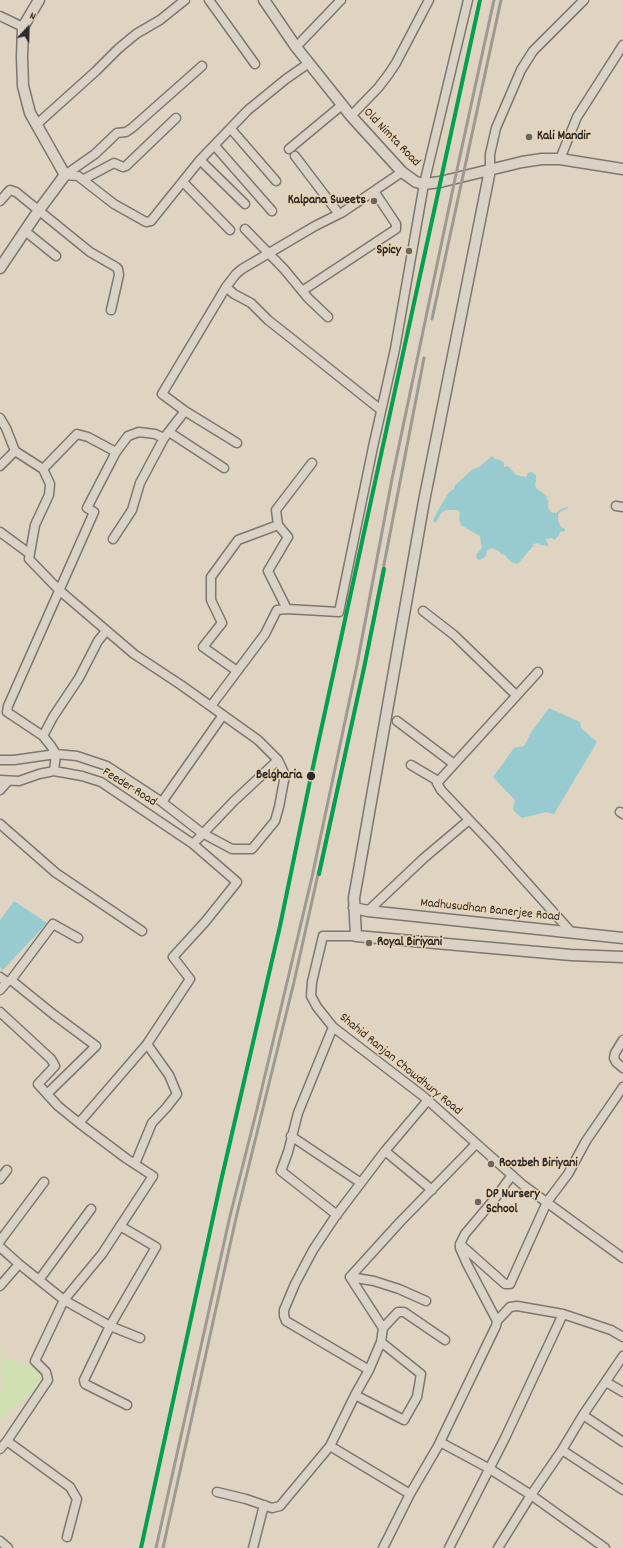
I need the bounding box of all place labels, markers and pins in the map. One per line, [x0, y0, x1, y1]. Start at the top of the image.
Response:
place label: Kali Mandir [537, 129, 591, 145]
marker: Kali Mandir [524, 132, 534, 142]
place label: Kalpana Sweets [288, 193, 366, 209]
marker: Kalpana Sweets [369, 196, 379, 206]
place label: Spicy [376, 243, 401, 259]
marker: Spicy [404, 246, 414, 256]
place label: Belgharia [256, 768, 302, 784]
marker: Belgharia [305, 770, 317, 782]
place label: Royal Biriyani [377, 935, 442, 951]
marker: Royal Biriyani [364, 938, 374, 948]
place label: Roozbeh Biriyani [499, 1156, 578, 1172]
marker: Roozbeh Biriyani [486, 1159, 496, 1169]
place label: DP Nursery School [486, 1187, 540, 1218]
marker: DP Nursery School [473, 1197, 483, 1207]

